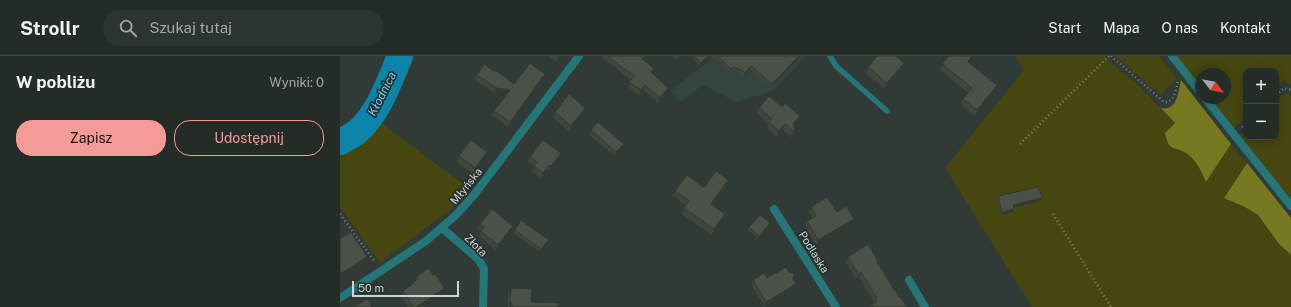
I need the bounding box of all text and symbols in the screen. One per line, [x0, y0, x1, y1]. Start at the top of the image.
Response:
search box [103, 10, 383, 46]
text: Strollr [20, 17, 79, 39]
icon: search [117, 17, 139, 39]
text: Szukaj tutaj [149, 19, 232, 36]
text: Start [1048, 20, 1081, 36]
text: Mapa [1103, 20, 1139, 36]
text: O nas [1161, 20, 1198, 36]
text: Kontakt [1220, 20, 1271, 36]
north arrow [1195, 68, 1231, 104]
map controls [1243, 68, 1279, 140]
button: + [1243, 68, 1279, 104]
water label: Kłodnica [365, 70, 399, 118]
text: W pobliżu [16, 72, 95, 92]
text: Wyniki: 0 [269, 75, 324, 90]
button: − [1243, 104, 1279, 140]
button: Zapisz [16, 120, 166, 156]
button: Udostępnij [174, 120, 324, 156]
street label: Młyńska [448, 165, 484, 207]
street label: Podlaska [797, 229, 831, 275]
street label: Złota [462, 231, 490, 259]
scale bar [352, 279, 459, 298]
text: 50 m [358, 282, 384, 294]

